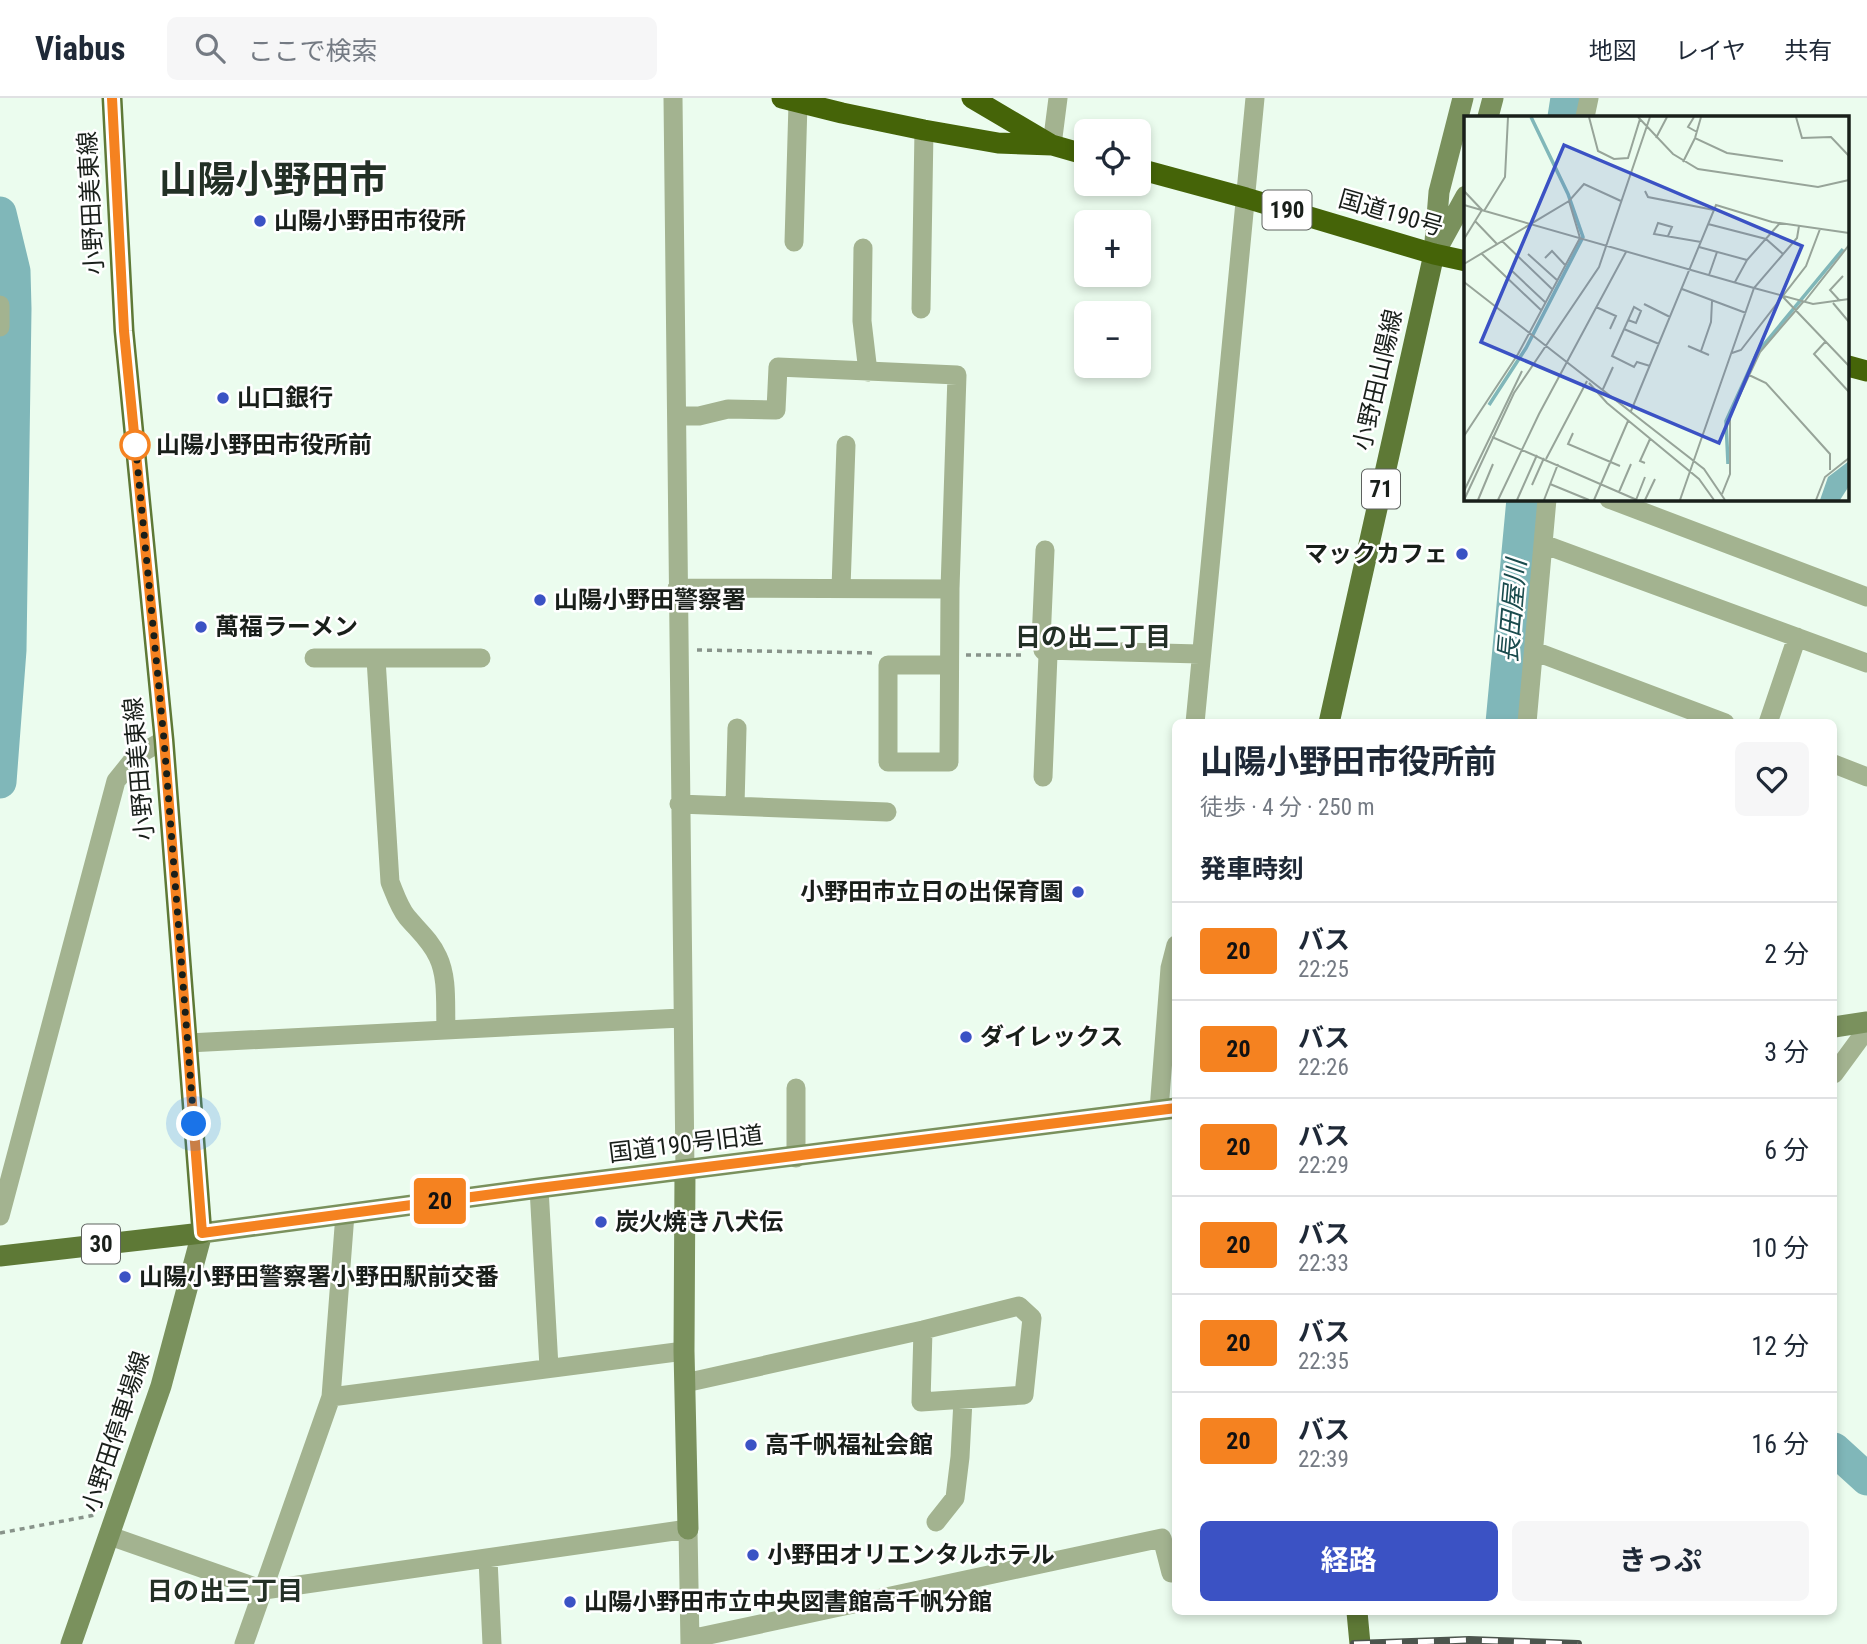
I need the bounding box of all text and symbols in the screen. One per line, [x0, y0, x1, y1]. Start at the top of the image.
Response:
search box [167, 17, 657, 80]
text: Viabus [35, 29, 125, 68]
icon: search [191, 29, 229, 67]
text: ここで検索 [247, 36, 378, 66]
text: 地図 [1589, 37, 1637, 65]
text: レイヤ [1675, 37, 1746, 65]
text: 共有 [1784, 37, 1832, 65]
inset map [1464, 116, 1850, 500]
map controls [1074, 119, 1151, 378]
button: locate [1074, 119, 1151, 196]
street label: 小野田美東線 [73, 130, 109, 276]
district label: 山陽小野田市 [159, 158, 387, 202]
street label: 国道190号 [1335, 185, 1447, 241]
road number: 190 [1262, 190, 1312, 230]
place label: 山陽小野田市役所 [274, 207, 466, 235]
button: + [1074, 210, 1151, 287]
marker: 山陽小野田市役所 [252, 213, 268, 229]
button: − [1074, 301, 1151, 378]
street label: 小野田山陽線 [1348, 307, 1408, 453]
place label: 山口銀行 [237, 384, 333, 412]
marker: 山口銀行 [215, 390, 231, 406]
marker: 山陽小野田市役所前 [120, 430, 150, 460]
place label: 山陽小野田市役所前 [156, 431, 372, 459]
road number: 71 [1362, 470, 1400, 508]
place label: マックカフェ [1304, 540, 1448, 568]
marker: マックカフェ [1454, 546, 1470, 562]
water label: 長田屋川 [1493, 555, 1532, 664]
place label: 山陽小野田警察署 [554, 586, 746, 614]
marker: 山陽小野田警察署 [532, 592, 548, 608]
place label: 萬福ラーメン [215, 613, 358, 641]
marker: 萬福ラーメン [193, 619, 209, 635]
district label: 日の出二丁目 [1015, 622, 1171, 652]
street label: 小野田美東線 [119, 696, 159, 842]
text: 山陽小野田市役所前 [1200, 742, 1497, 781]
button: heart [1735, 742, 1809, 816]
text: 徒歩 · 4 分 · 250 m [1200, 794, 1375, 821]
text: 発車時刻 [1200, 854, 1304, 884]
place label: 小野田市立日の出保育園 [800, 878, 1064, 906]
marker: 小野田市立日の出保育園 [1070, 884, 1086, 900]
text: バス [1298, 925, 1350, 955]
text: 20 [1226, 937, 1251, 965]
text: 2 分 [1764, 939, 1809, 969]
text: 22:25 [1298, 956, 1349, 983]
place label: ダイレックス [980, 1023, 1123, 1051]
text: バス [1298, 1023, 1350, 1053]
marker: ダイレックス [958, 1029, 974, 1045]
text: 20 [1226, 1035, 1251, 1063]
text: 3 分 [1764, 1037, 1809, 1067]
text: 22:26 [1298, 1054, 1349, 1081]
your location [176, 1106, 211, 1141]
street label: 国道190号旧道 [607, 1121, 765, 1167]
text: バス [1298, 1121, 1350, 1151]
text: 20 [1226, 1133, 1251, 1161]
text: 6 分 [1764, 1135, 1809, 1165]
text: 22:29 [1298, 1152, 1349, 1179]
line badge: 20 [408, 1178, 472, 1224]
text: 20 [428, 1187, 452, 1215]
place label: 炭火焼き八犬伝 [615, 1208, 783, 1236]
marker: 炭火焼き八犬伝 [593, 1214, 609, 1230]
text: バス [1298, 1219, 1350, 1249]
road number: 30 [82, 1224, 120, 1264]
text: 20 [1226, 1231, 1251, 1259]
text: 10 分 [1751, 1233, 1809, 1263]
text: 22:33 [1298, 1250, 1349, 1277]
place label: 山陽小野田警察署小野田駅前交番 [139, 1263, 499, 1291]
marker: 山陽小野田警察署小野田駅前交番 [117, 1269, 133, 1285]
text: バス [1298, 1317, 1350, 1347]
text: 20 [1226, 1329, 1251, 1357]
text: 12 分 [1751, 1331, 1809, 1361]
street label: 小野田停車場線 [77, 1348, 155, 1516]
text: 22:35 [1298, 1348, 1349, 1375]
text: バス [1298, 1415, 1350, 1445]
text: 20 [1226, 1427, 1251, 1455]
text: 16 分 [1751, 1429, 1809, 1459]
place label: 高千帆福祉会館 [765, 1431, 933, 1459]
marker: 高千帆福祉会館 [743, 1437, 759, 1453]
text: 22:39 [1298, 1446, 1349, 1473]
button: 経路 [1200, 1521, 1498, 1601]
button: きっぷ [1512, 1521, 1809, 1601]
place label: 小野田オリエンタルホテル [767, 1541, 1055, 1569]
marker: 小野田オリエンタルホテル [745, 1547, 761, 1563]
district label: 日の出三丁目 [147, 1576, 303, 1606]
place label: 山陽小野田市立中央図書館高千帆分館 [584, 1588, 992, 1616]
marker: 山陽小野田市立中央図書館高千帆分館 [562, 1594, 578, 1610]

